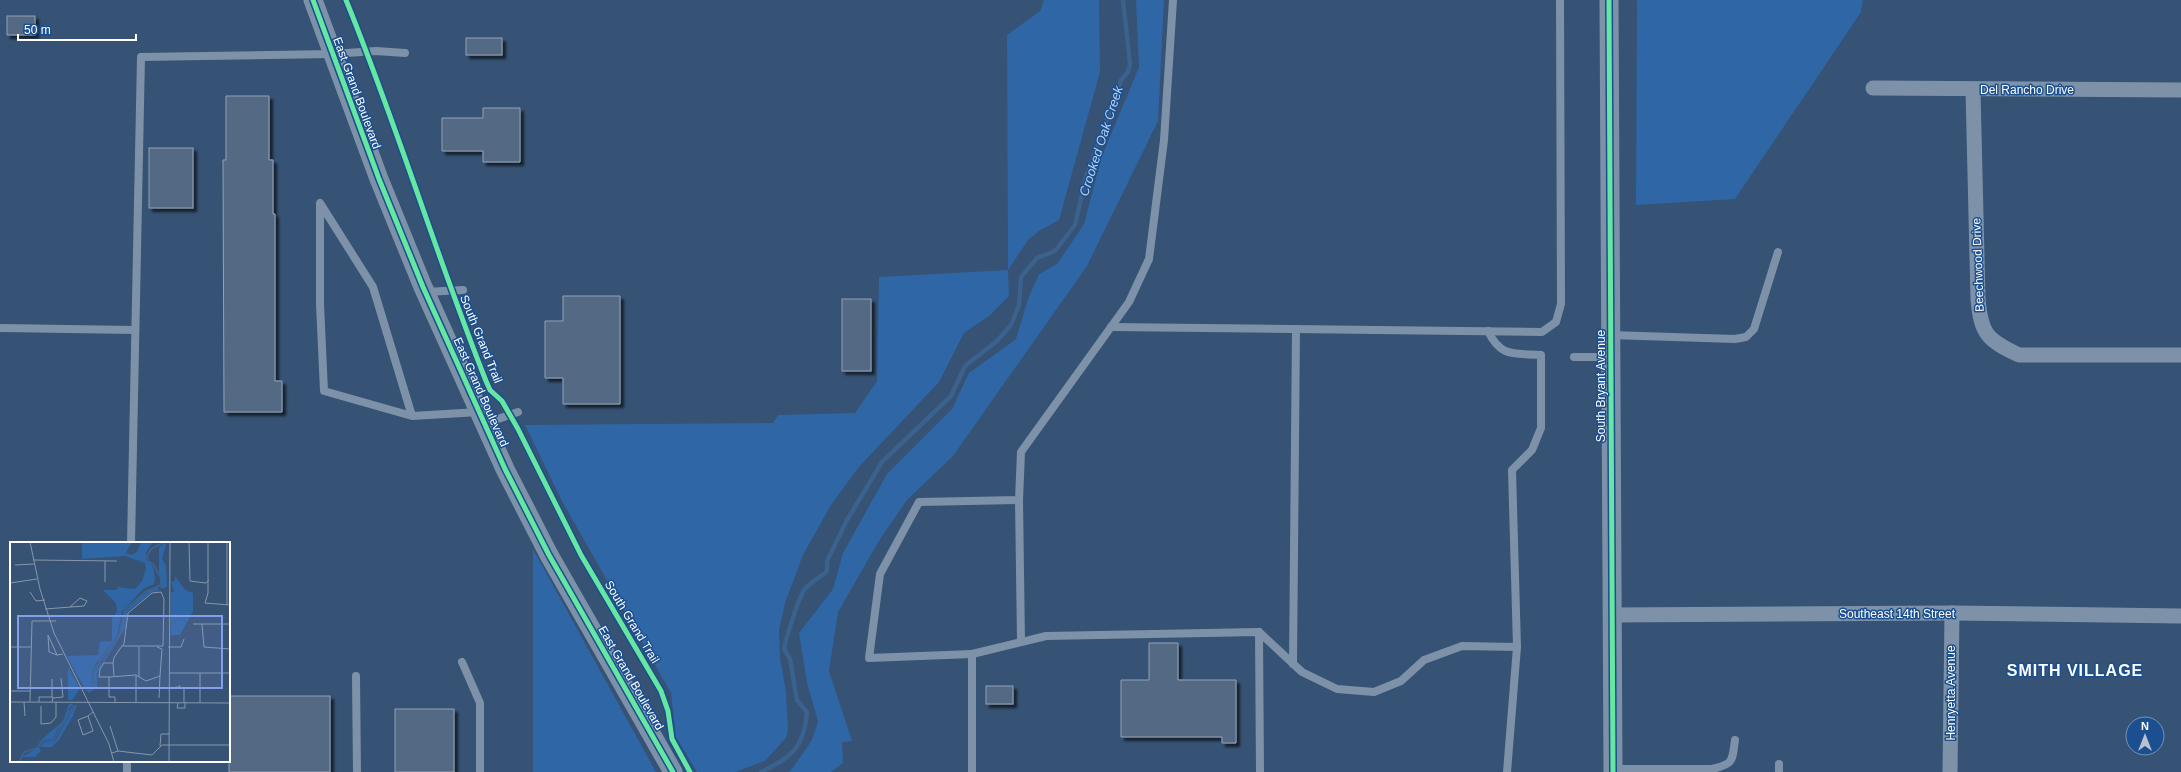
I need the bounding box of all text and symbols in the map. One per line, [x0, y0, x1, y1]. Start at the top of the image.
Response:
scale bar [18, 16, 136, 42]
text: 50 m [24, 23, 51, 37]
street label: East Grand Boulevard [330, 35, 384, 151]
water label: Crooked Oak Creek [1076, 83, 1126, 198]
street label: Del Rancho Drive [1980, 83, 2074, 97]
street label: Beechwood Drive [1969, 217, 1987, 312]
street label: South Grand Trail [457, 293, 505, 385]
street label: South Bryant Avenue [1594, 329, 1608, 442]
street label: East Grand Boulevard [451, 335, 511, 449]
inset map [10, 542, 230, 762]
street label: South Grand Trail [602, 578, 662, 666]
street label: Southeast 14th Street [1839, 607, 1956, 621]
street label: East Grand Boulevard [595, 623, 667, 733]
street label: Henryetta Avenue [1944, 645, 1958, 741]
district label: SMITH VILLAGE [2007, 662, 2143, 679]
north arrow [2125, 716, 2165, 756]
text: N [2141, 720, 2149, 732]

